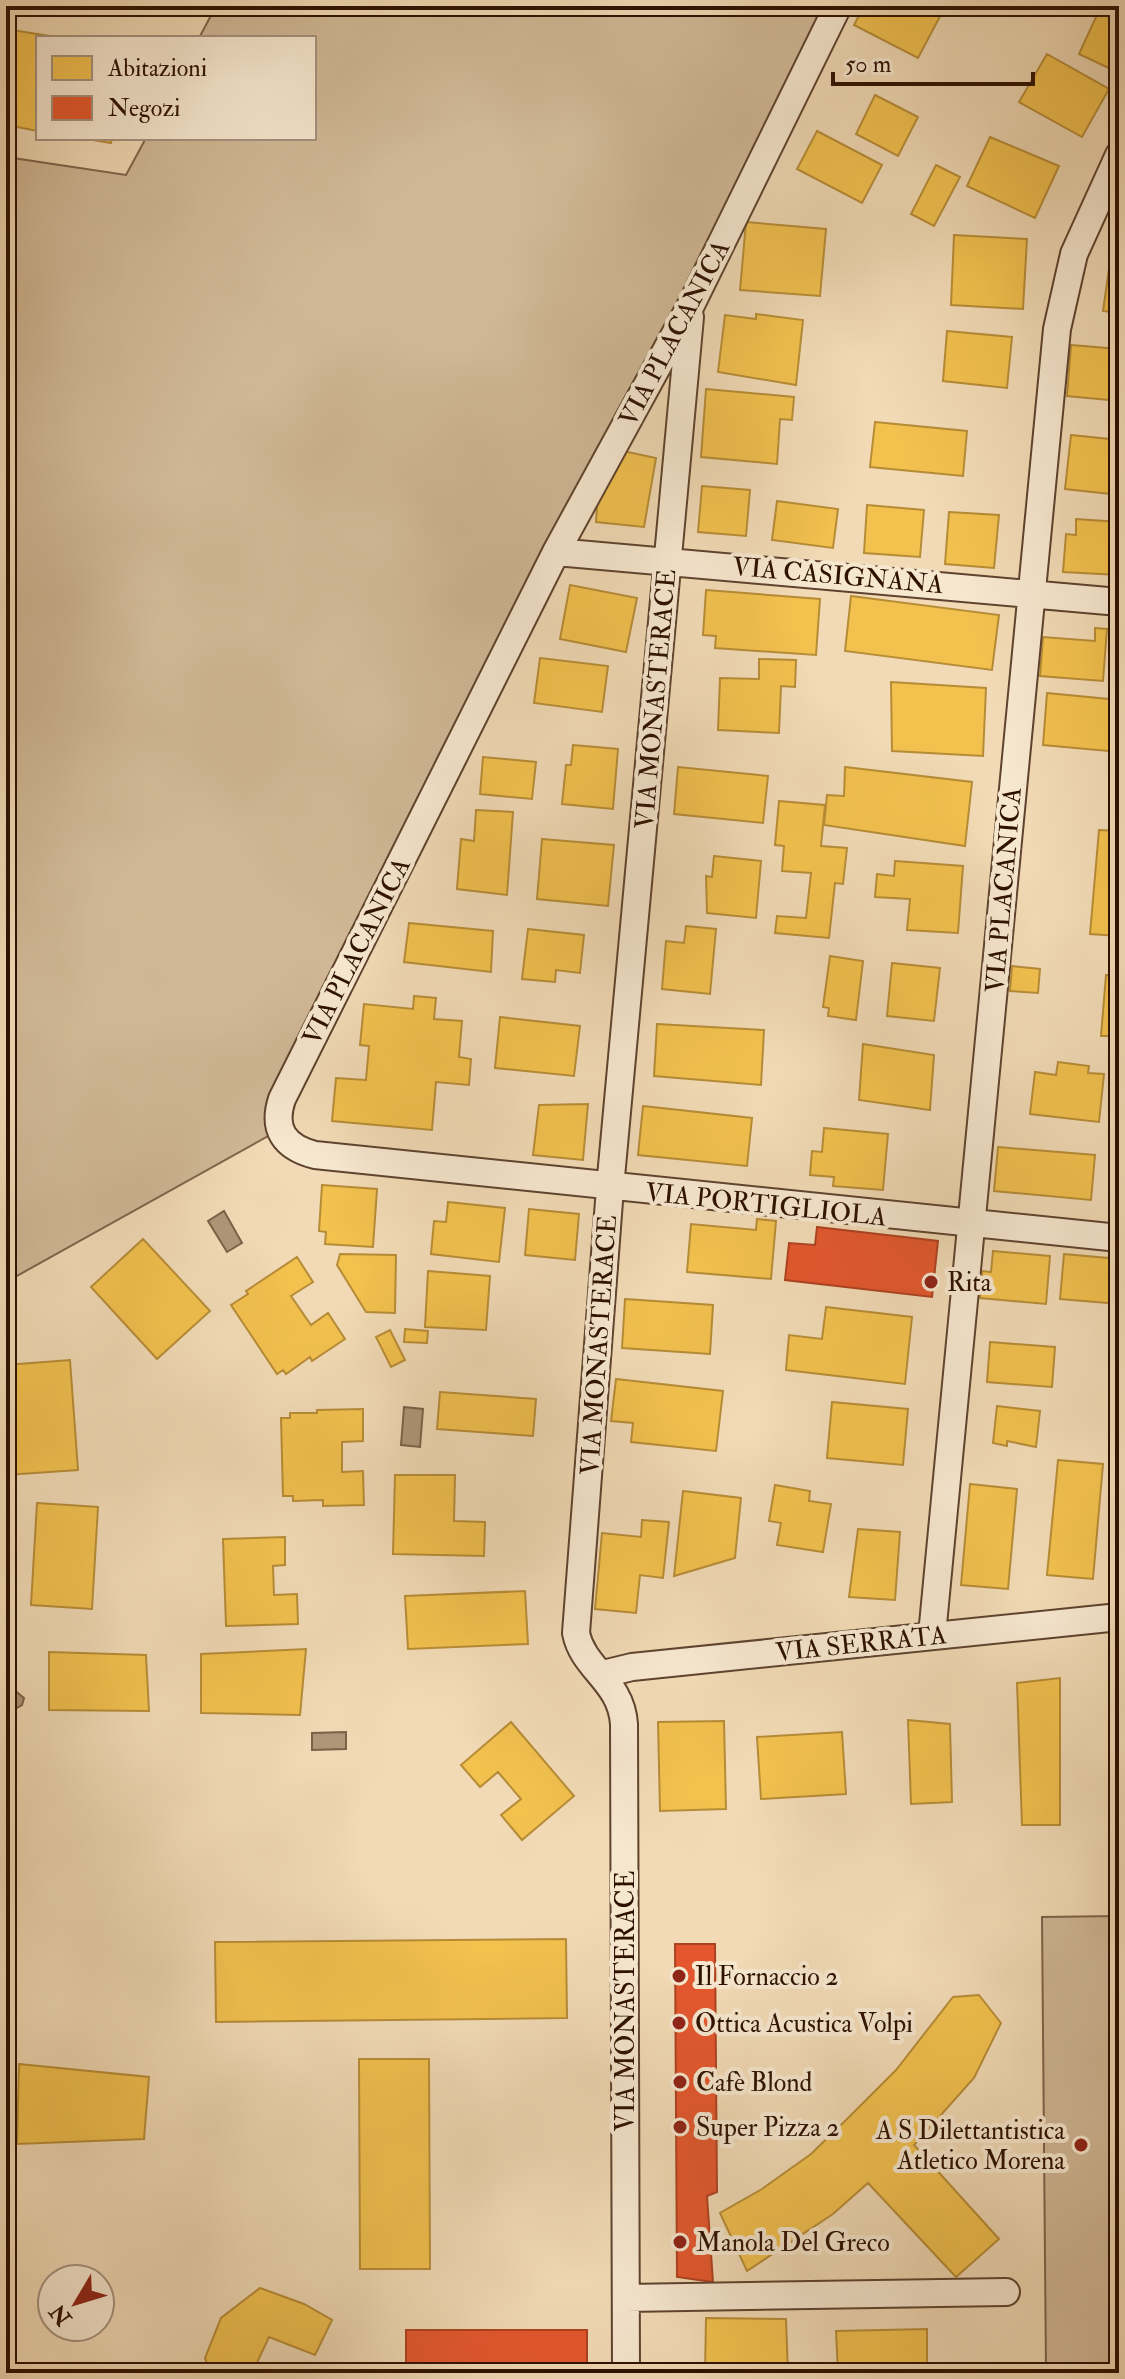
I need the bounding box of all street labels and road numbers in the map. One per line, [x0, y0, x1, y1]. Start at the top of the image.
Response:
street label: VIA PLACANICA [612, 234, 738, 432]
street label: VIA CASIGNANA [731, 551, 945, 601]
street label: VIA MONASTERACE [629, 568, 683, 830]
street label: VIA PLACANICA [979, 785, 1029, 994]
street label: VIA PLACANICA [296, 852, 418, 1051]
street label: VIA PORTIGLIOLA [644, 1176, 889, 1234]
street label: VIA MONASTERACE [574, 1214, 624, 1476]
street label: VIA SERRATA [774, 1619, 949, 1669]
street label: VIA MONASTERACE [610, 1871, 642, 2131]

